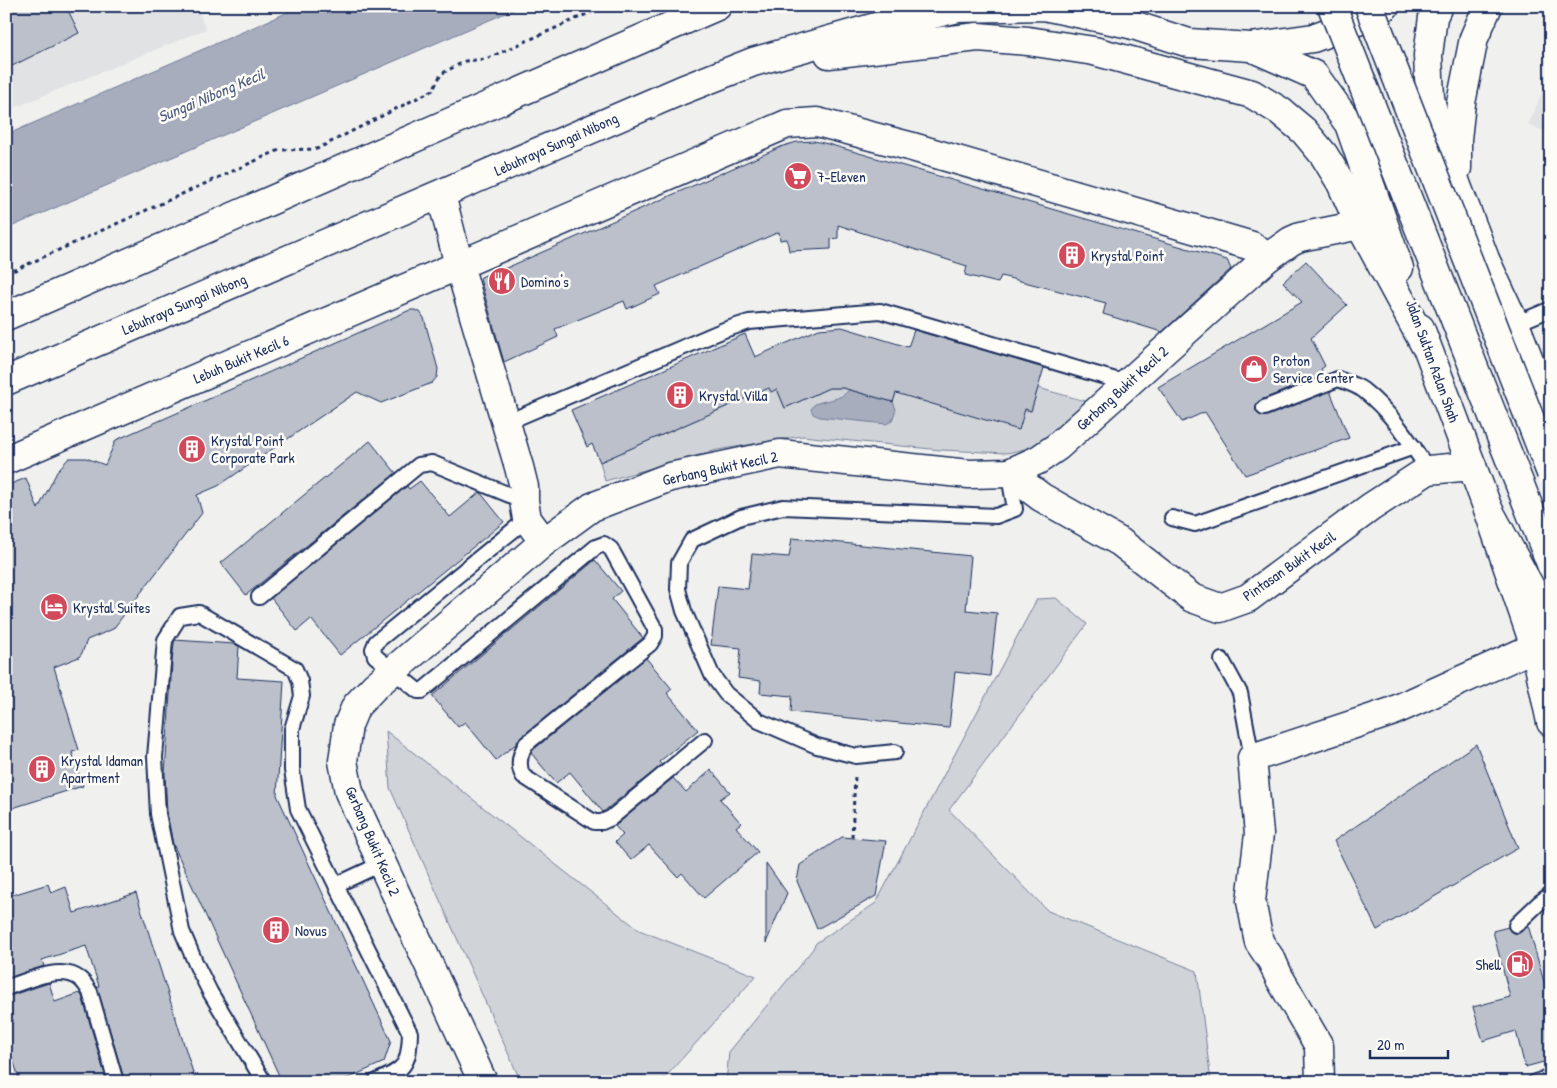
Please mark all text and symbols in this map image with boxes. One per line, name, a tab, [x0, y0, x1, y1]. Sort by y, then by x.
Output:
water label: Sungai Nibong Kecil	[154, 62, 268, 127]
street label: Lebuhraya Sungai Nibong	[491, 107, 622, 181]
supermarket icon: 7-Eleven	[783, 161, 813, 191]
place label: 7-Eleven	[817, 166, 866, 187]
building icon: Krystal Point	[1057, 240, 1087, 270]
place label: Krystal Point	[1091, 245, 1165, 266]
restaurant icon: Domino's	[487, 266, 517, 296]
street label: Lebuhraya Sungai Nibong	[118, 268, 250, 340]
place label: Domino's	[521, 271, 569, 292]
street label: Jalan Sultan Azlan Shah	[1401, 297, 1465, 425]
street label: Lebuh Bukit Kecil 6	[190, 329, 292, 389]
street label: Gerbang Bukit Kecil 2	[1071, 341, 1173, 435]
place label: Proton Service Center	[1273, 350, 1354, 388]
shop icon: Proton Service Center	[1239, 354, 1269, 384]
building icon: Krystal Villa	[665, 380, 695, 410]
place label: Krystal Villa	[699, 385, 767, 406]
place label: Krystal Point Corporate Park	[211, 430, 295, 468]
building icon: Krystal Point Corporate Park	[177, 434, 207, 464]
street label: Gerbang Bukit Kecil 2	[661, 446, 779, 490]
street label: Pintasan Bukit Kecil	[1238, 526, 1340, 606]
hotel icon: Krystal Suites	[39, 592, 69, 622]
place label: Krystal Suites	[73, 597, 151, 618]
place label: Krystal Idaman Apartment	[61, 750, 144, 788]
building icon: Krystal Idaman Apartment	[27, 754, 57, 784]
street label: Gerbang Bukit Kecil 2	[340, 783, 406, 899]
building icon: Novus	[261, 915, 291, 945]
place label: Novus	[295, 920, 327, 941]
fuel station icon: Shell	[1505, 949, 1535, 979]
place label: Shell	[1475, 954, 1502, 975]
scale bar	[1370, 1028, 1447, 1060]
text: 20 m	[1377, 1034, 1404, 1055]

